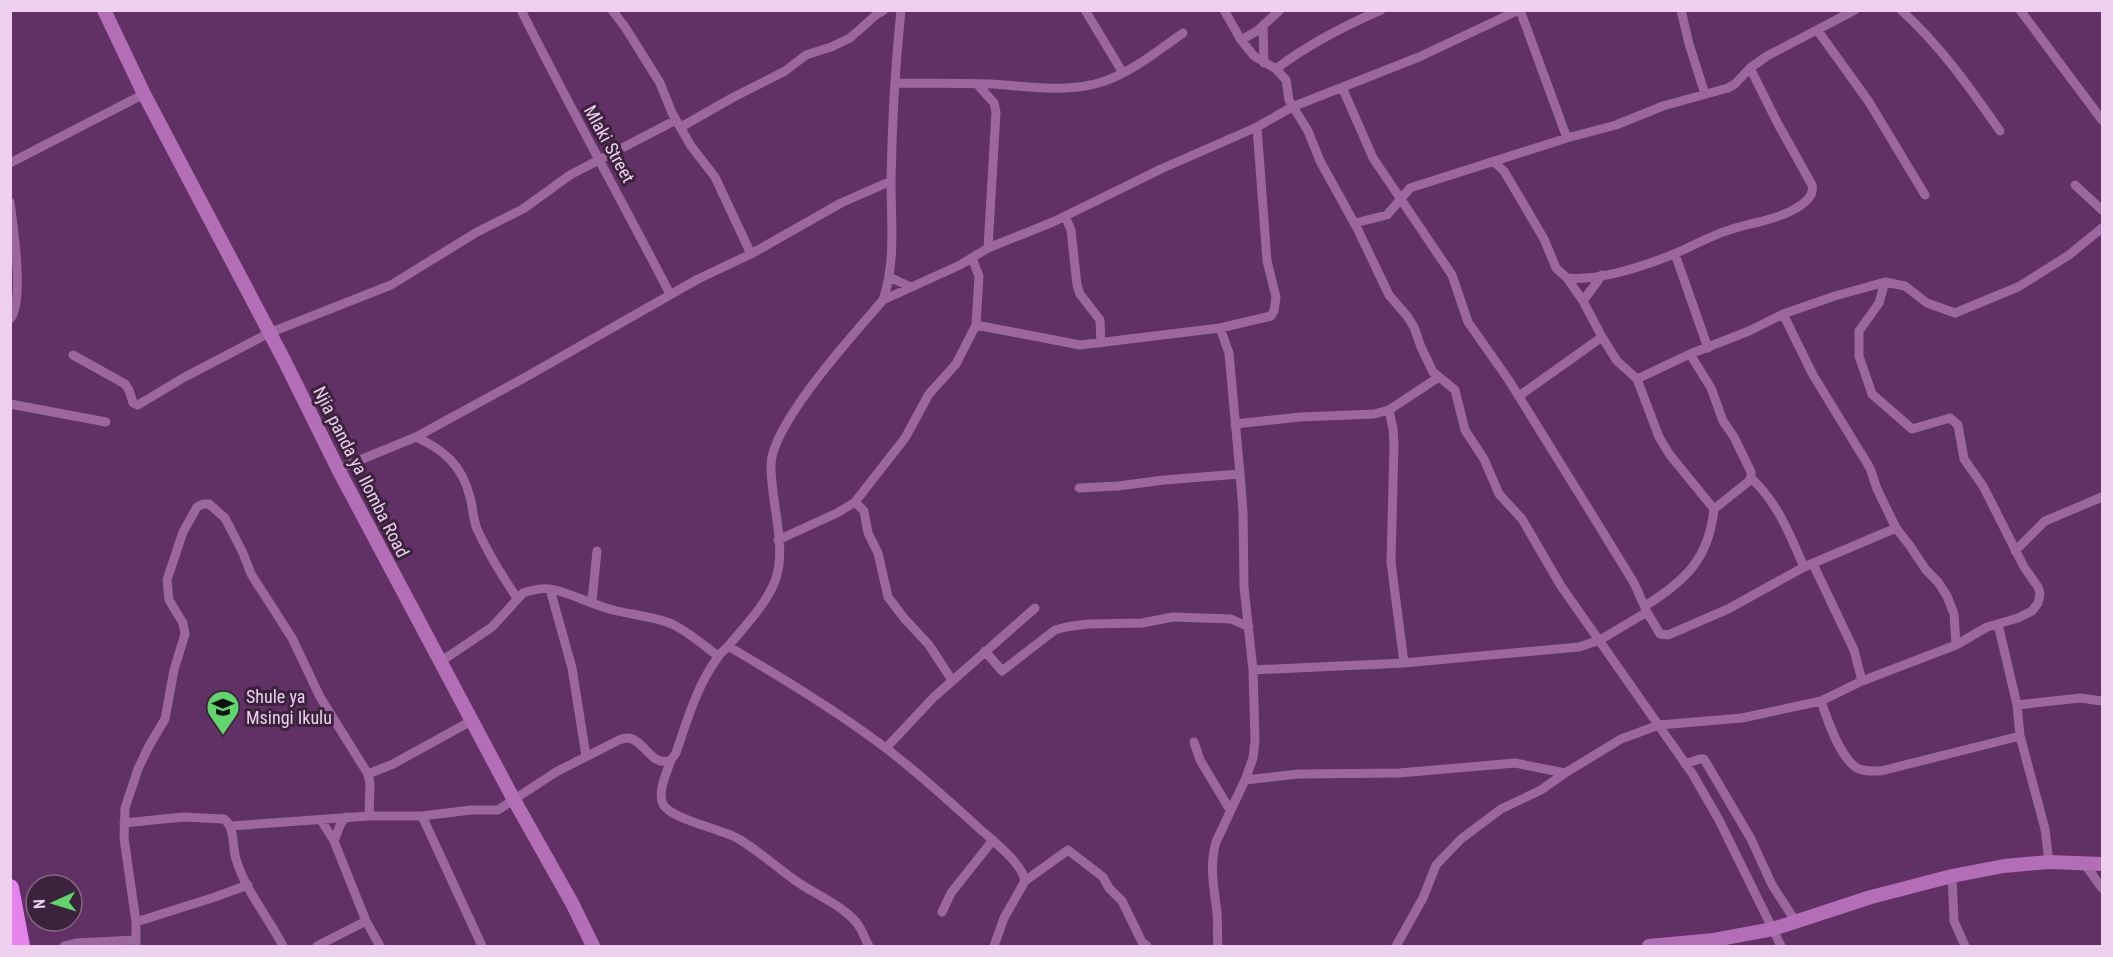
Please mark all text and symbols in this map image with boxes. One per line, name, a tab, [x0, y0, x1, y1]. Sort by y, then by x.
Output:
street label: Mlaki Street	[580, 102, 639, 186]
street label: Njia panda ya Ilomba Road	[309, 383, 414, 561]
place label: Shule ya Msingi Ikulu	[246, 686, 332, 728]
school or university icon: Shule ya Msingi Ikulu	[205, 689, 241, 736]
north arrow	[24, 873, 84, 933]
text: N	[30, 898, 49, 910]

